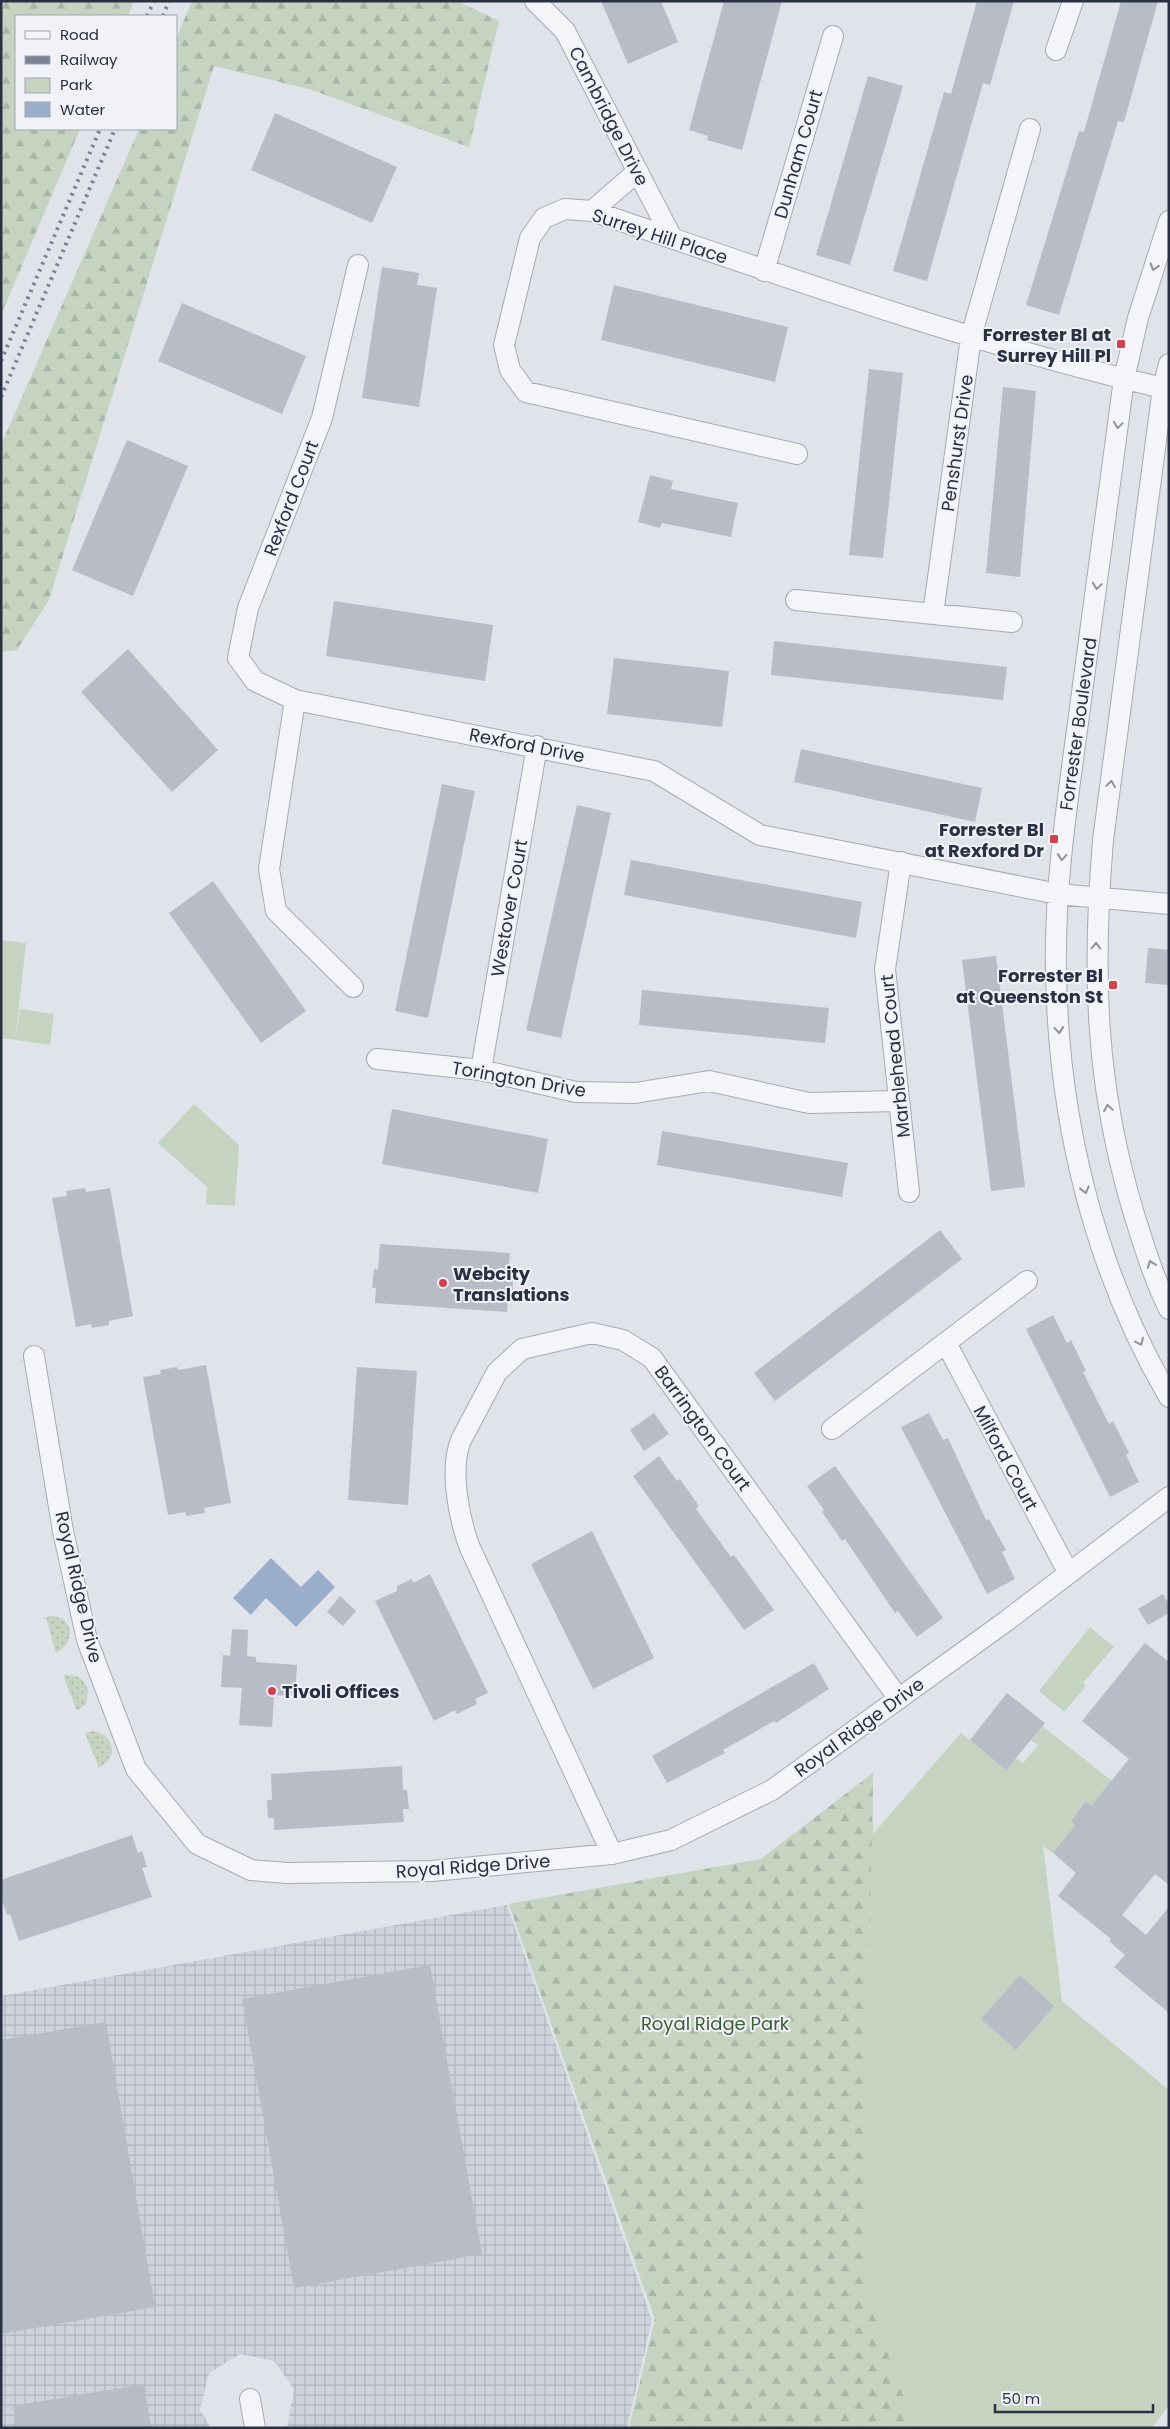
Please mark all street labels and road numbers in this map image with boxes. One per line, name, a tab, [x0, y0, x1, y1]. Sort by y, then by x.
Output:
street label: Cambridge Drive	[563, 42, 655, 190]
street label: Dunham Court	[768, 87, 828, 221]
street label: Surrey Hill Place	[589, 202, 731, 270]
street label: Penshurst Drive	[935, 373, 979, 513]
street label: Rexford Court	[257, 437, 325, 559]
street label: Forrester Boulevard	[1053, 636, 1103, 812]
street label: Rexford Drive	[467, 722, 587, 768]
street label: Westover Court	[485, 837, 533, 979]
street label: Marblehead Court	[874, 973, 916, 1139]
street label: Torington Drive	[450, 1055, 588, 1103]
street label: Barrington Court	[649, 1360, 757, 1496]
street label: Milford Court	[968, 1401, 1044, 1515]
street label: Royal Ridge Drive	[49, 1509, 109, 1665]
street label: Royal Ridge Drive	[789, 1671, 929, 1783]
street label: Royal Ridge Drive	[395, 1848, 551, 1884]

